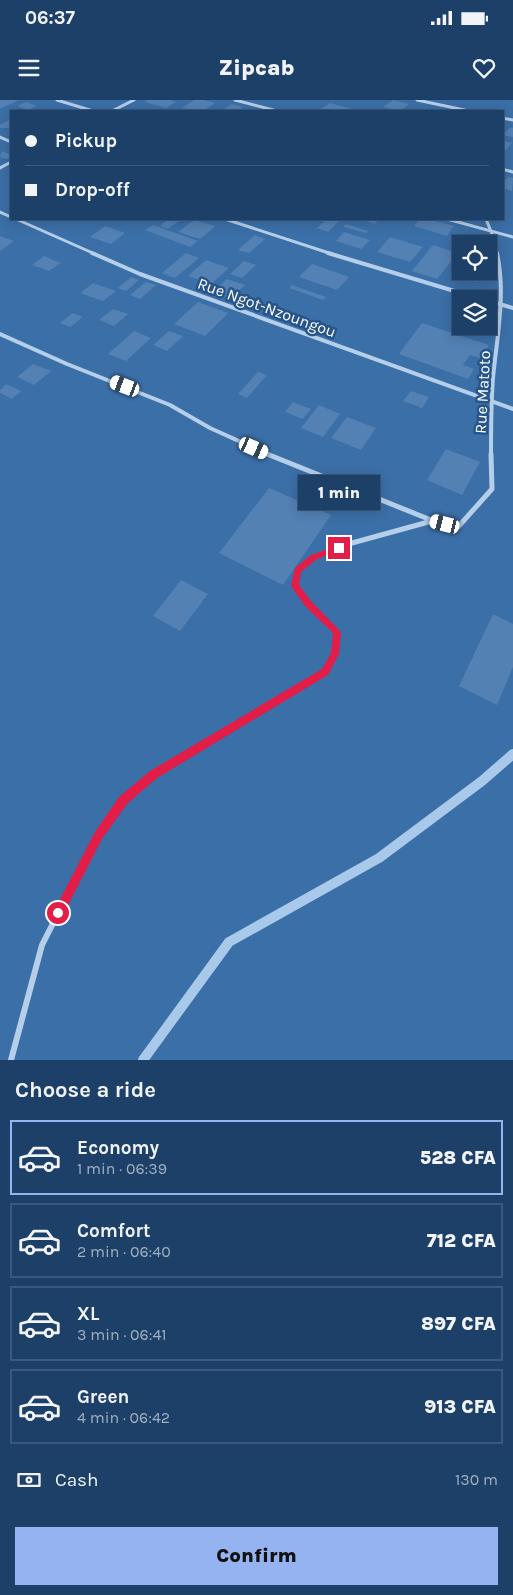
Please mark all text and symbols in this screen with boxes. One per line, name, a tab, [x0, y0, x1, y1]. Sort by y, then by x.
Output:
text: 06:37	[25, 7, 75, 29]
icon: menu	[15, 54, 43, 82]
icon: heart	[470, 54, 498, 82]
text: Zipcab	[218, 55, 295, 81]
text: Pickup	[55, 130, 117, 152]
text: Drop-off	[55, 179, 130, 201]
map controls	[452, 235, 497, 335]
button: locate	[452, 235, 497, 280]
street label: Rue Ngot-Nzoungou	[195, 274, 339, 341]
button: layers	[452, 290, 497, 335]
street label: Rue Matoto	[471, 350, 494, 434]
car	[108, 374, 141, 398]
car	[237, 435, 270, 461]
callout: 1 min	[298, 476, 380, 510]
text: 1 min	[318, 483, 360, 502]
car	[428, 513, 461, 535]
route end	[328, 537, 350, 559]
route start	[47, 902, 69, 924]
text: Choose a ride	[15, 1077, 156, 1103]
icon: car	[17, 1135, 62, 1180]
text: Economy	[77, 1137, 159, 1159]
text: 528 CFA	[420, 1147, 496, 1169]
text: 1 min · 06:39	[77, 1159, 167, 1178]
icon: car	[17, 1218, 62, 1263]
text: Comfort	[77, 1220, 151, 1242]
text: 712 CFA	[427, 1230, 496, 1252]
text: 2 min · 06:40	[77, 1242, 171, 1261]
icon: car	[17, 1301, 62, 1346]
text: XL	[77, 1303, 99, 1325]
text: 897 CFA	[421, 1313, 496, 1335]
text: 3 min · 06:41	[77, 1325, 167, 1344]
icon: car	[17, 1384, 62, 1429]
text: Green	[77, 1386, 129, 1408]
text: 913 CFA	[424, 1396, 496, 1418]
text: 4 min · 06:42	[77, 1408, 170, 1427]
icon: cash	[15, 1466, 43, 1494]
text: Cash	[55, 1469, 99, 1491]
text: 130 m	[455, 1470, 498, 1489]
button: Confirm	[15, 1527, 498, 1585]

